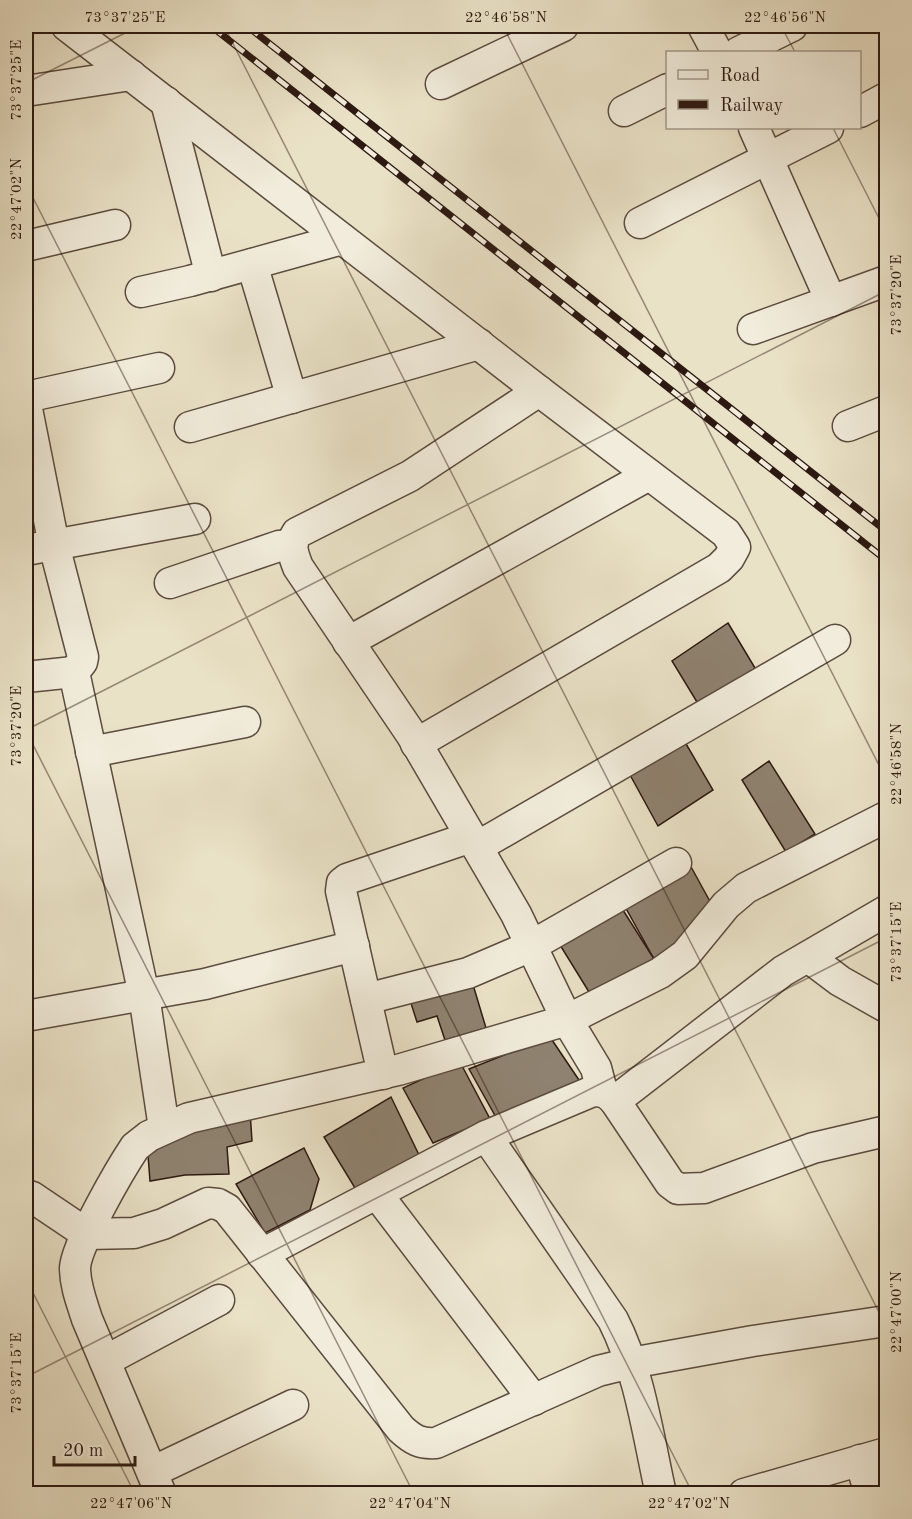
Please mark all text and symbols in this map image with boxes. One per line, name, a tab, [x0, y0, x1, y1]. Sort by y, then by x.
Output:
text: 73°37'25"E	[85, 11, 165, 26]
text: 22°46'58"N	[465, 11, 547, 26]
text: 22°46'56"N	[744, 11, 826, 26]
text: 73°37'25"E	[10, 40, 25, 120]
legend	[666, 51, 861, 129]
text: Road	[720, 67, 760, 85]
text: Railway	[720, 97, 783, 115]
text: 22°47'02"N	[10, 158, 25, 240]
text: 73°37'20"E	[890, 255, 905, 335]
text: 73°37'20"E	[10, 686, 25, 766]
text: 22°46'58"N	[890, 723, 905, 805]
text: 73°37'15"E	[890, 902, 905, 982]
text: 22°47'00"N	[890, 1271, 905, 1353]
text: 73°37'15"E	[10, 1333, 25, 1413]
scale bar	[54, 1429, 135, 1467]
text: 20 m	[63, 1442, 103, 1460]
text: 22°47'06"N	[90, 1497, 172, 1512]
text: 22°47'04"N	[369, 1497, 451, 1512]
text: 22°47'02"N	[648, 1497, 730, 1512]

